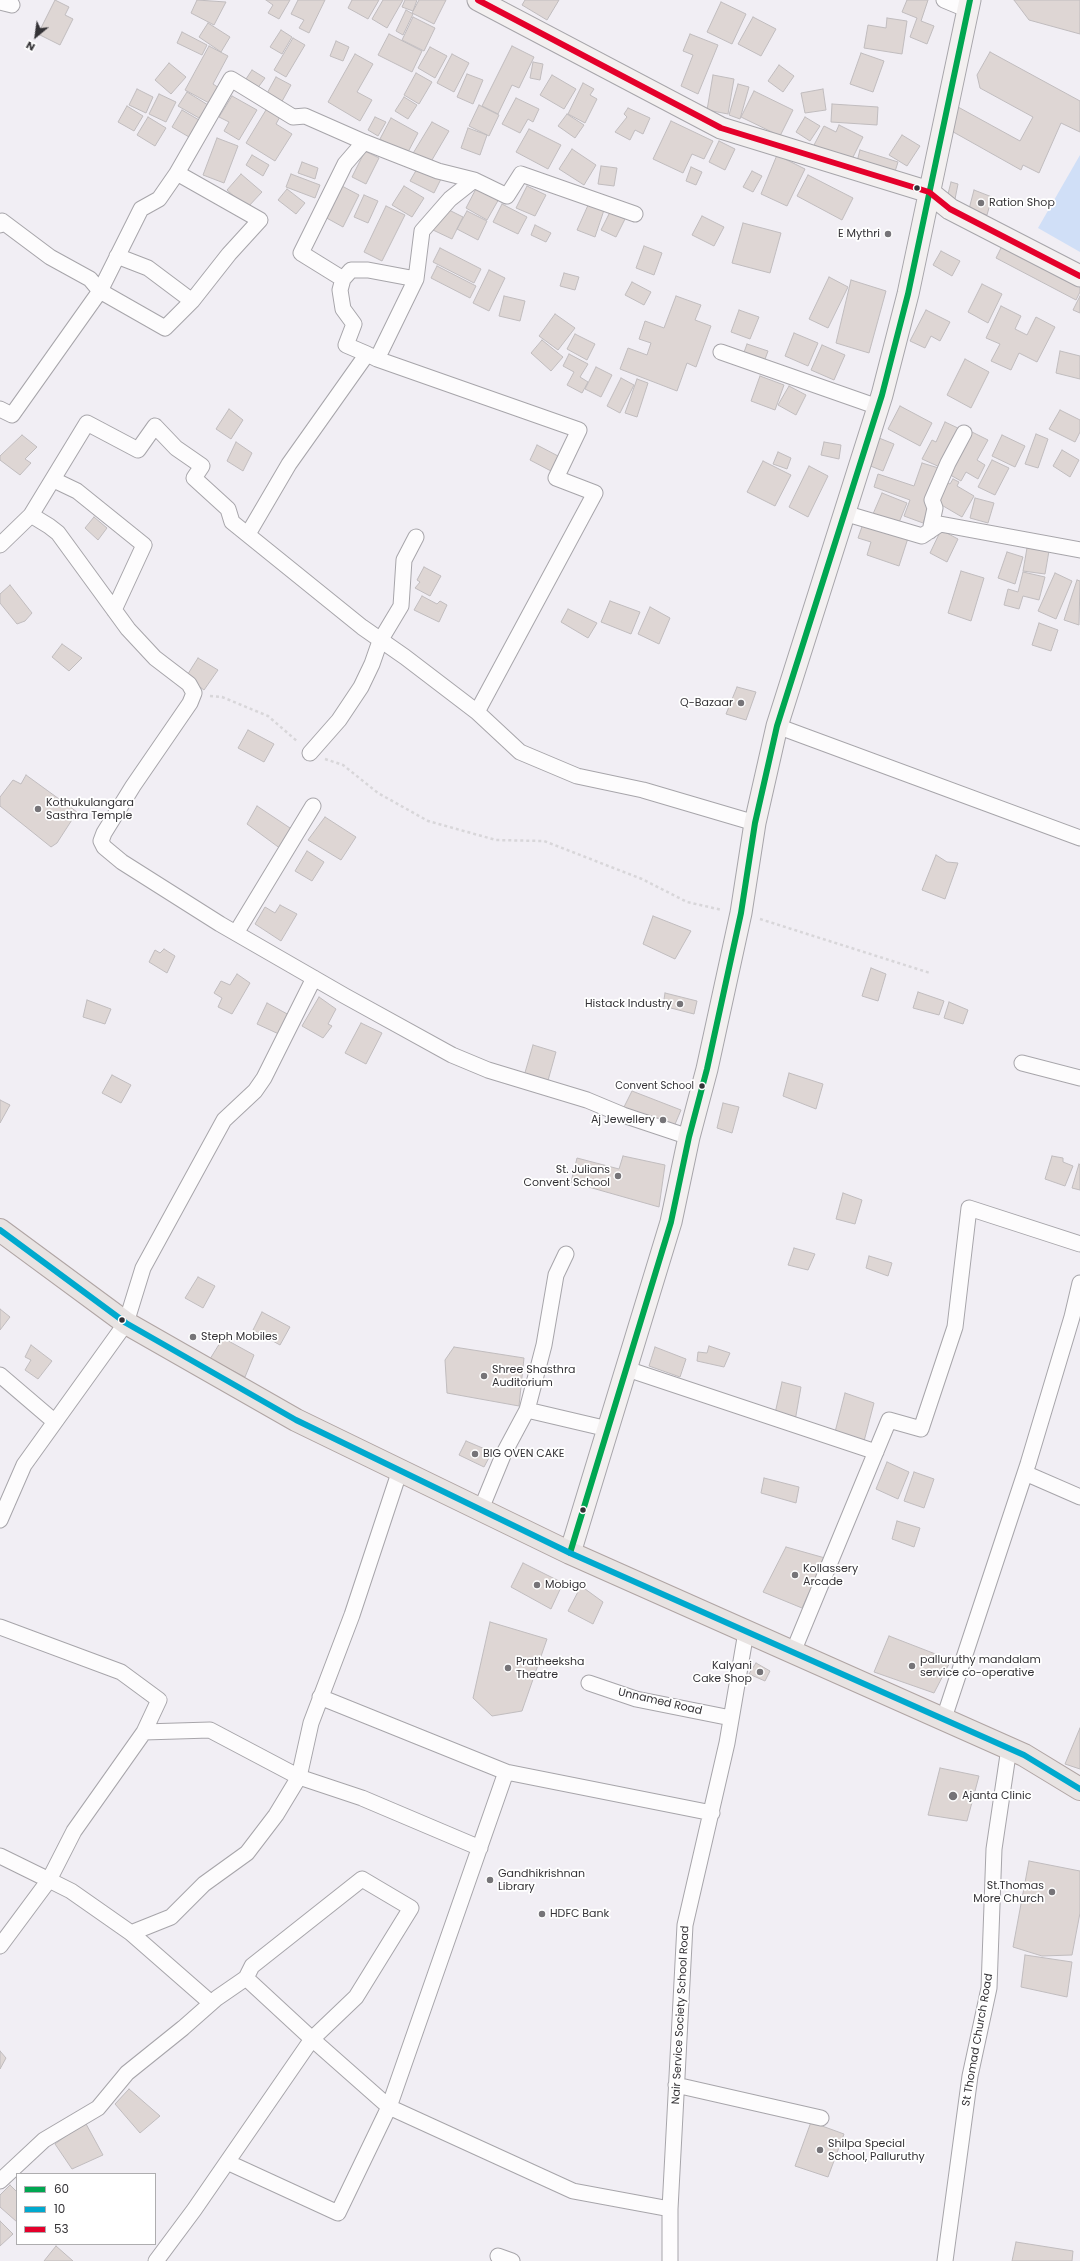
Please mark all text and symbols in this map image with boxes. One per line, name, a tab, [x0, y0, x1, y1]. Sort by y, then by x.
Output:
north arrow	[16, 16, 56, 56]
text: N	[23, 37, 38, 55]
unlabelled marker	[912, 183, 922, 193]
place label: Ration Shop	[989, 196, 1055, 210]
marker: Ration Shop	[976, 198, 986, 208]
place label: E Mythri	[838, 227, 880, 241]
marker: E Mythri	[883, 229, 893, 239]
place label: Q-Bazaar	[680, 696, 733, 710]
marker: Q-Bazaar	[736, 698, 746, 708]
place label: Kothukulangara Sasthra Temple	[46, 796, 134, 822]
marker: Kothukulangara Sasthra Temple	[33, 804, 43, 814]
place label: Histack Industry	[585, 997, 672, 1011]
marker: Histack Industry	[675, 999, 685, 1009]
place label: Convent School	[615, 1080, 694, 1092]
marker: Convent School	[697, 1081, 707, 1091]
place label: Aj Jewellery	[591, 1113, 655, 1127]
marker: Aj Jewellery	[658, 1115, 668, 1125]
place label: St. Julians Convent School	[523, 1163, 610, 1189]
marker: St. Julians Convent School	[613, 1171, 623, 1181]
unlabelled marker	[117, 1315, 127, 1325]
place label: Steph Mobiles	[201, 1330, 278, 1344]
marker: Steph Mobiles	[188, 1332, 198, 1342]
place label: Shree Shasthra Auditorium	[492, 1363, 575, 1389]
marker: Shree Shasthra Auditorium	[479, 1371, 489, 1381]
place label: BIG OVEN CAKE	[483, 1447, 564, 1461]
marker: BIG OVEN CAKE	[470, 1449, 480, 1459]
unlabelled marker	[578, 1505, 588, 1515]
place label: Kollassery Arcade	[803, 1562, 858, 1588]
marker: Kollassery Arcade	[790, 1570, 800, 1580]
place label: Mobigo	[545, 1578, 586, 1592]
marker: Mobigo	[532, 1580, 542, 1590]
place label: palluruthy mandalam service co-operative	[920, 1653, 1041, 1679]
place label: Pratheeksha Theatre	[516, 1655, 584, 1681]
place label: Kalyani Cake Shop	[693, 1659, 752, 1685]
marker: palluruthy mandalam service co-operative	[907, 1661, 917, 1671]
marker: Pratheeksha Theatre	[503, 1663, 513, 1673]
marker: Kalyani Cake Shop	[755, 1667, 765, 1677]
street label: Unnamed Road	[617, 1686, 703, 1718]
place label: Ajanta Clinic	[962, 1789, 1031, 1803]
marker: Ajanta Clinic	[947, 1790, 959, 1802]
place label: Gandhikrishnan Library	[498, 1867, 585, 1893]
marker: Gandhikrishnan Library	[485, 1875, 495, 1885]
place label: St.Thomas More Church	[973, 1879, 1044, 1905]
marker: St.Thomas More Church	[1047, 1887, 1057, 1897]
place label: HDFC Bank	[550, 1907, 609, 1921]
marker: HDFC Bank	[537, 1909, 547, 1919]
street label: Nair Service Society School Road	[670, 1925, 692, 2105]
street label: St Thomad Church Road	[960, 1973, 996, 2107]
place label: Shilpa Special School, Palluruthy	[828, 2137, 925, 2163]
marker: Shilpa Special School, Palluruthy	[815, 2145, 825, 2155]
legend	[16, 2173, 156, 2245]
text: 60	[54, 2180, 69, 2197]
text: 10	[54, 2200, 65, 2217]
text: 53	[54, 2220, 69, 2237]

